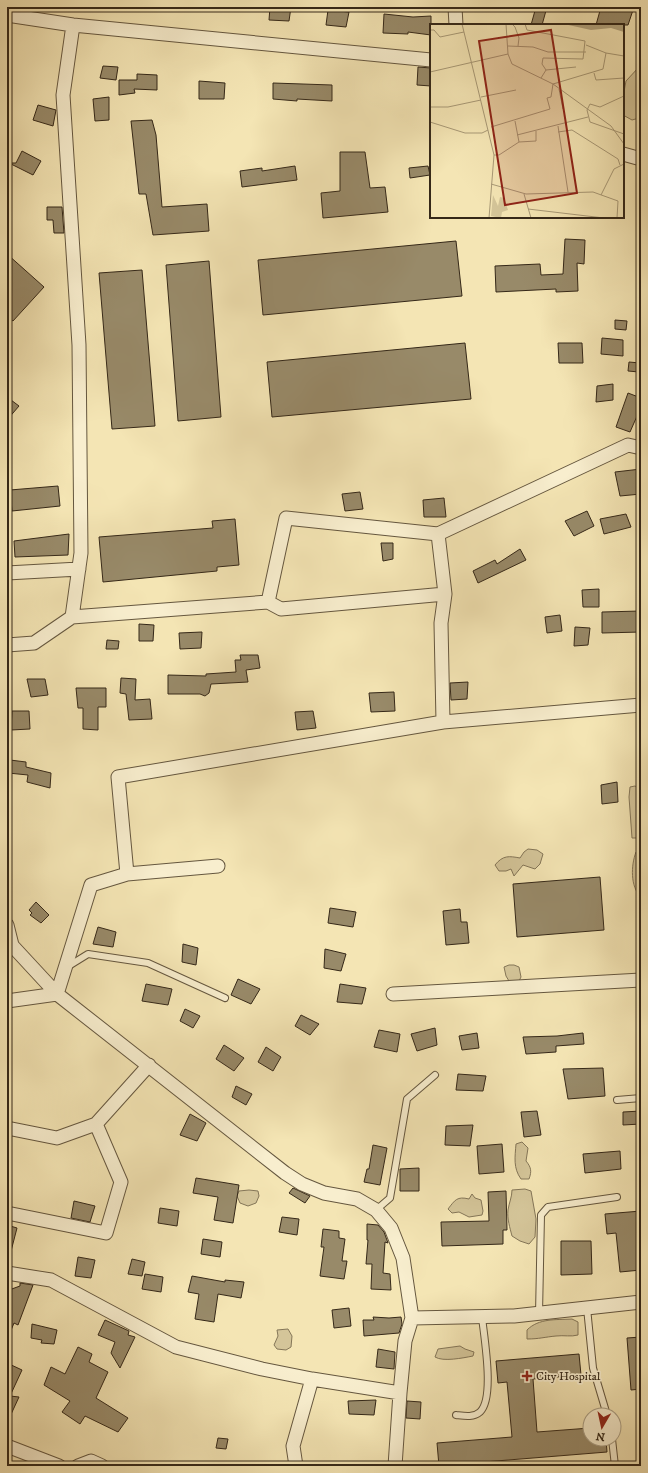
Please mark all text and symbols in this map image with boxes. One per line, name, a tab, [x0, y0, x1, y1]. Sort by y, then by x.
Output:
inset map	[430, 24, 624, 218]
place label: City Hospital	[536, 1369, 601, 1384]
marker: City Hospital	[521, 1370, 533, 1382]
north arrow	[582, 1407, 622, 1447]
text: N	[595, 1428, 606, 1444]

